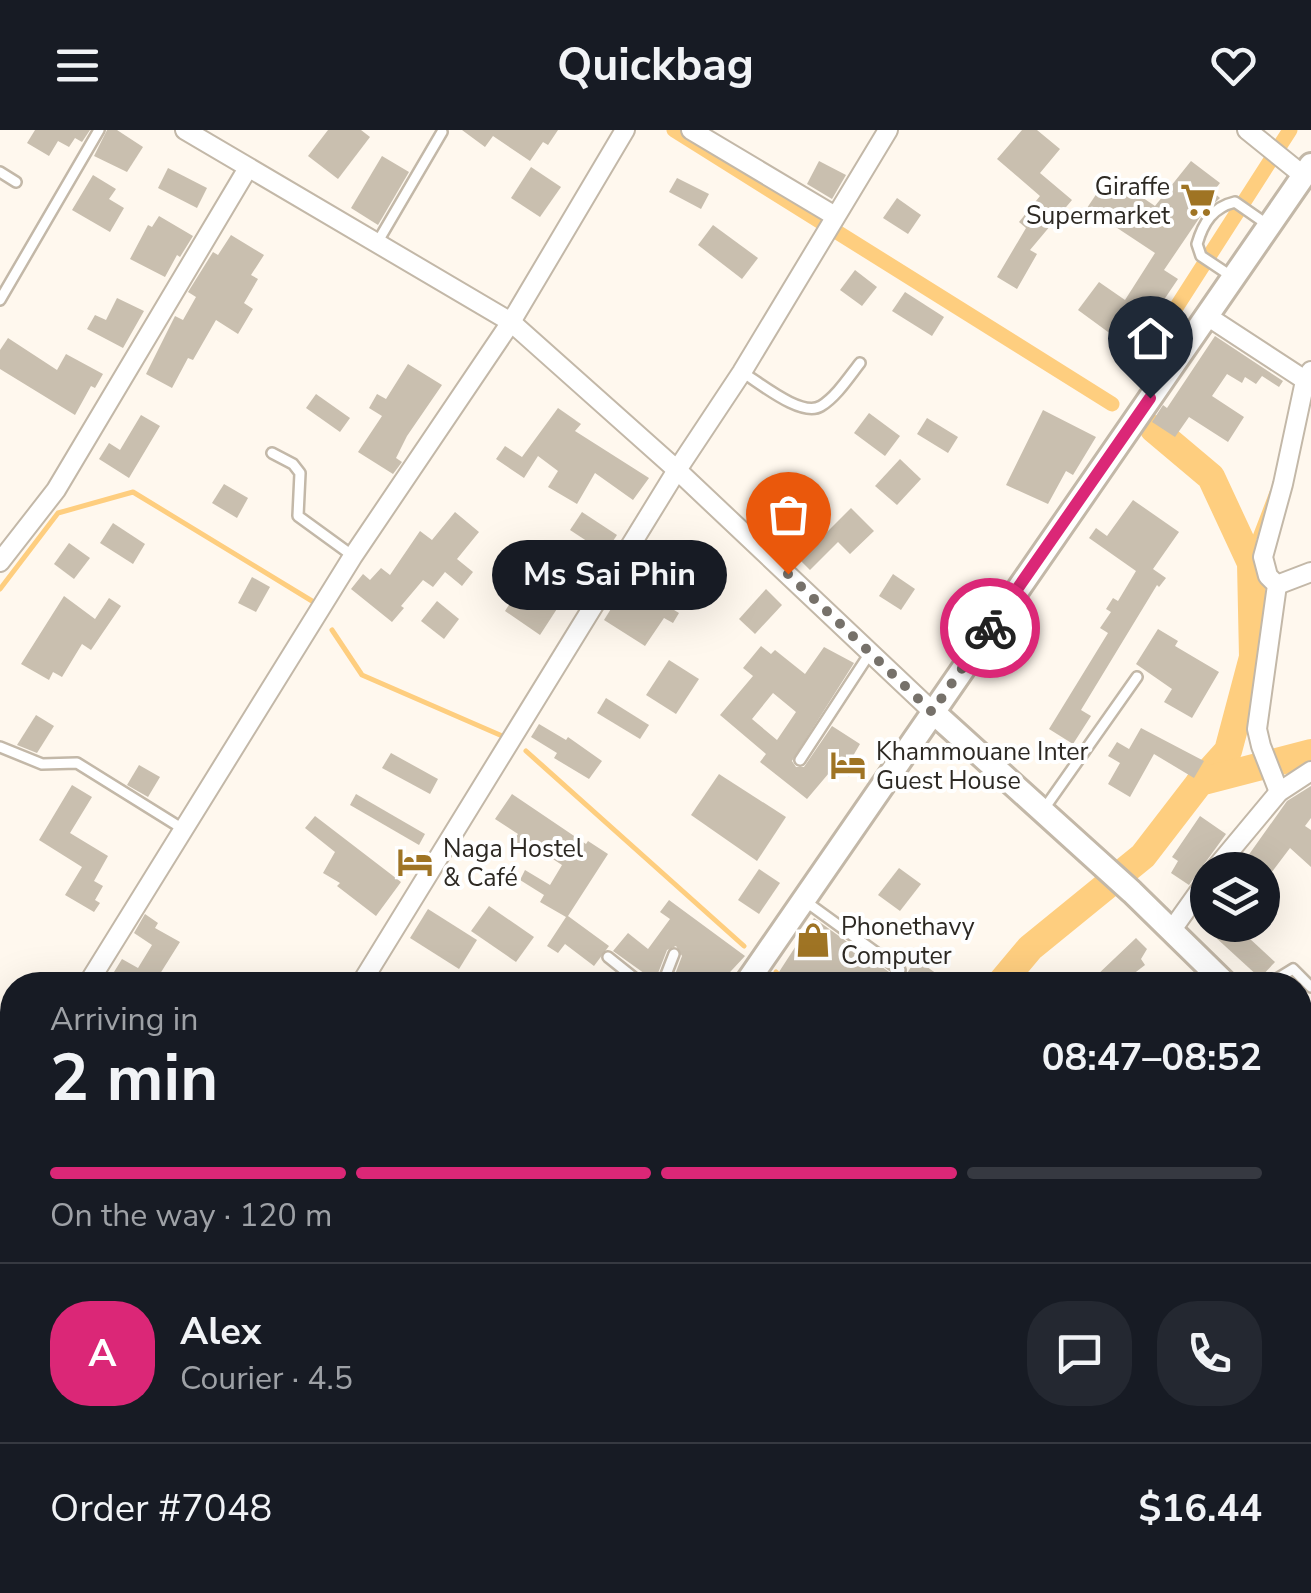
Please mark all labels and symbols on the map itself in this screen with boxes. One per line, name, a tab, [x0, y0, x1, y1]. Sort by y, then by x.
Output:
place label: Giraffe Supermarket	[1026, 170, 1170, 233]
supermarket icon: Giraffe Supermarket	[1179, 181, 1217, 219]
pin	[1108, 296, 1193, 399]
pin	[746, 472, 831, 575]
callout: Ms Sai Phin	[493, 539, 728, 609]
courier	[940, 578, 1040, 678]
place label: Khammouane Inter Guest House	[876, 735, 1089, 798]
hotel icon: Khammouane Inter Guest House	[829, 746, 867, 784]
place label: Naga Hostel & Café	[443, 832, 584, 895]
hotel icon: Naga Hostel & Café	[396, 843, 434, 881]
place label: Phonethavy Computer	[841, 910, 975, 973]
shop icon: Phonethavy Computer	[794, 921, 832, 959]

